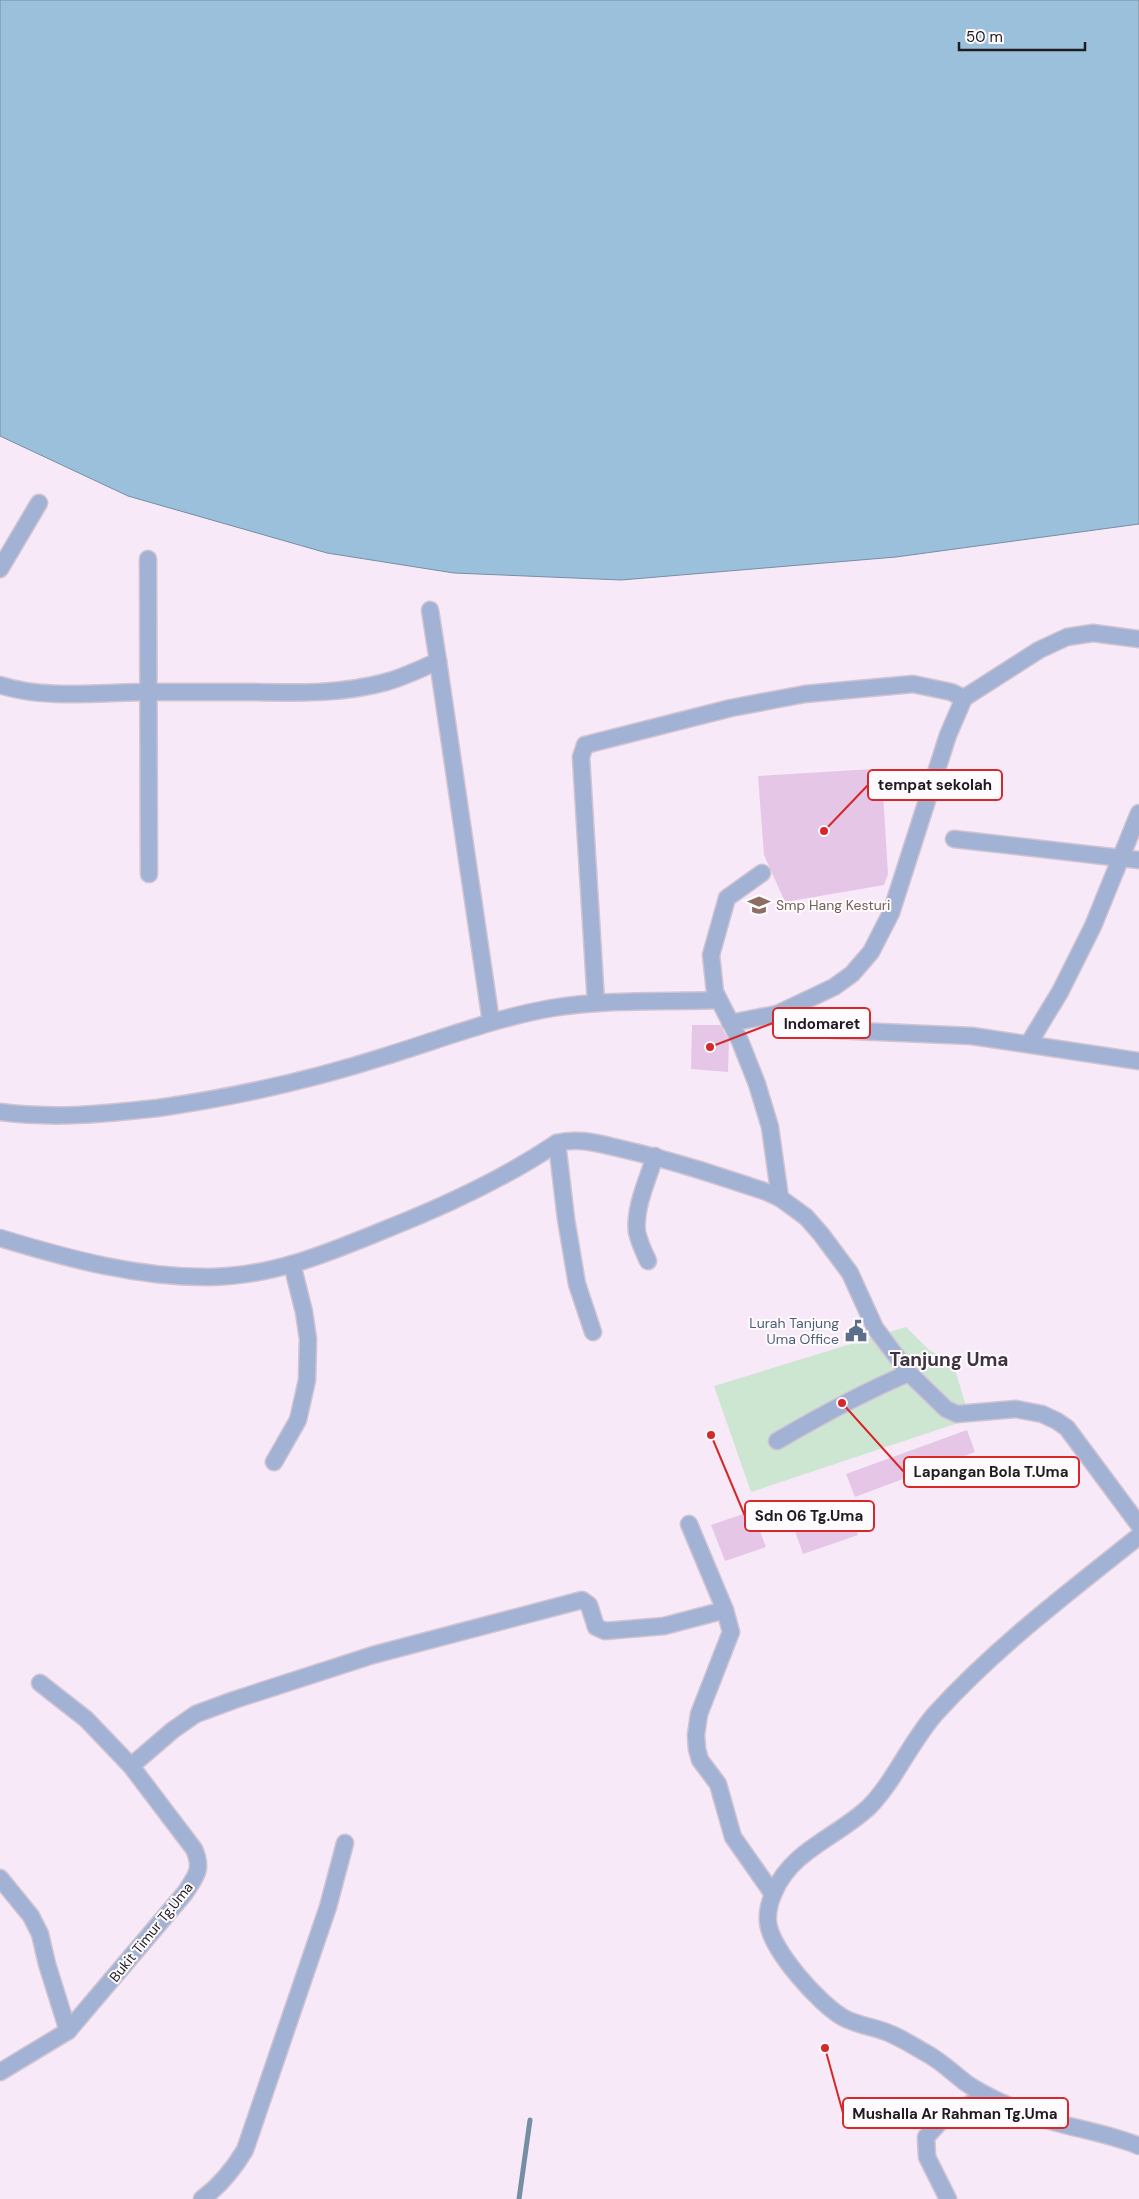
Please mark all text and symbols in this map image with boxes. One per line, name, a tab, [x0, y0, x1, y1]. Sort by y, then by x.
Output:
scale bar	[959, 20, 1085, 52]
text: 50 m	[966, 27, 1003, 47]
callout: tempat sekolah	[868, 770, 1002, 800]
text: tempat sekolah	[878, 775, 992, 795]
school or university icon: Smp Hang Kesturi	[746, 892, 772, 918]
place label: Smp Hang Kesturi	[776, 896, 890, 914]
callout: Indomaret	[773, 1008, 870, 1038]
text: Indomaret	[784, 1014, 860, 1034]
place label: Lurah Tanjung Uma Office	[749, 1314, 839, 1348]
public building icon: Lurah Tanjung Uma Office	[843, 1318, 869, 1344]
district label: Tanjung Uma	[890, 1347, 1009, 1372]
callout: Lapangan Bola T.Uma	[904, 1457, 1079, 1487]
text: Lapangan Bola T.Uma	[914, 1462, 1069, 1482]
callout: Sdn 06 Tg.Uma	[745, 1501, 874, 1531]
text: Sdn 06 Tg.Uma	[755, 1506, 863, 1526]
street label: Bukit Timur Tg.Uma	[105, 1879, 197, 1985]
callout: Mushalla Ar Rahman Tg.Uma	[843, 2098, 1068, 2128]
text: Mushalla Ar Rahman Tg.Uma	[852, 2104, 1058, 2124]

